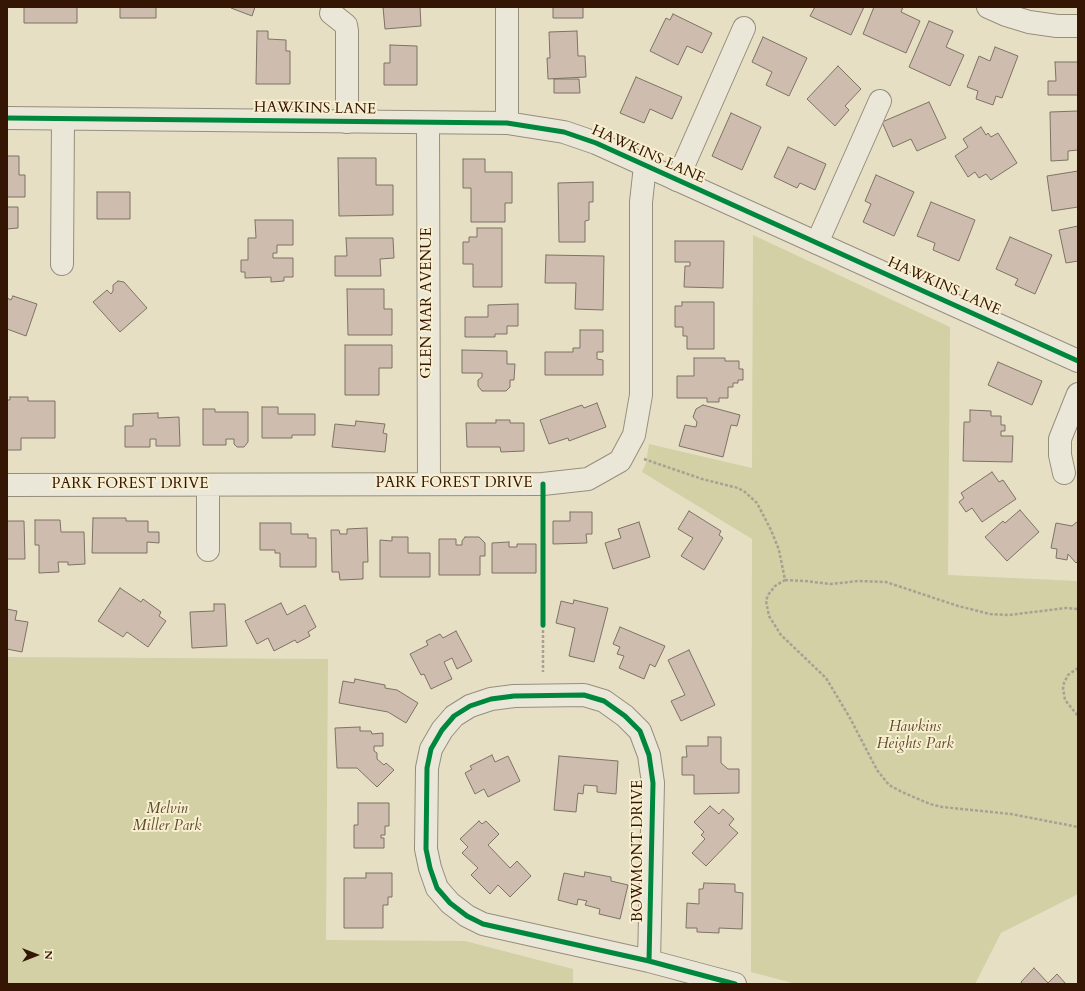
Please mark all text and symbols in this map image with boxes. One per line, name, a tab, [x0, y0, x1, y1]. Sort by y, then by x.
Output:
street label: HAWKINS LANE	[254, 99, 376, 119]
street label: HAWKINS LANE	[589, 122, 707, 188]
street label: GLEN MAR AVENUE	[419, 227, 437, 379]
street label: HAWKINS LANE	[885, 254, 1003, 320]
street label: PARK FOREST DRIVE	[376, 475, 532, 493]
street label: PARK FOREST DRIVE	[52, 476, 208, 494]
park label: Hawkins Heights Park	[876, 719, 954, 754]
street label: BOWMONT DRIVE	[630, 780, 648, 922]
park label: Melvin Miller Park	[133, 801, 201, 836]
north arrow	[16, 935, 56, 975]
text: N	[41, 950, 56, 960]

